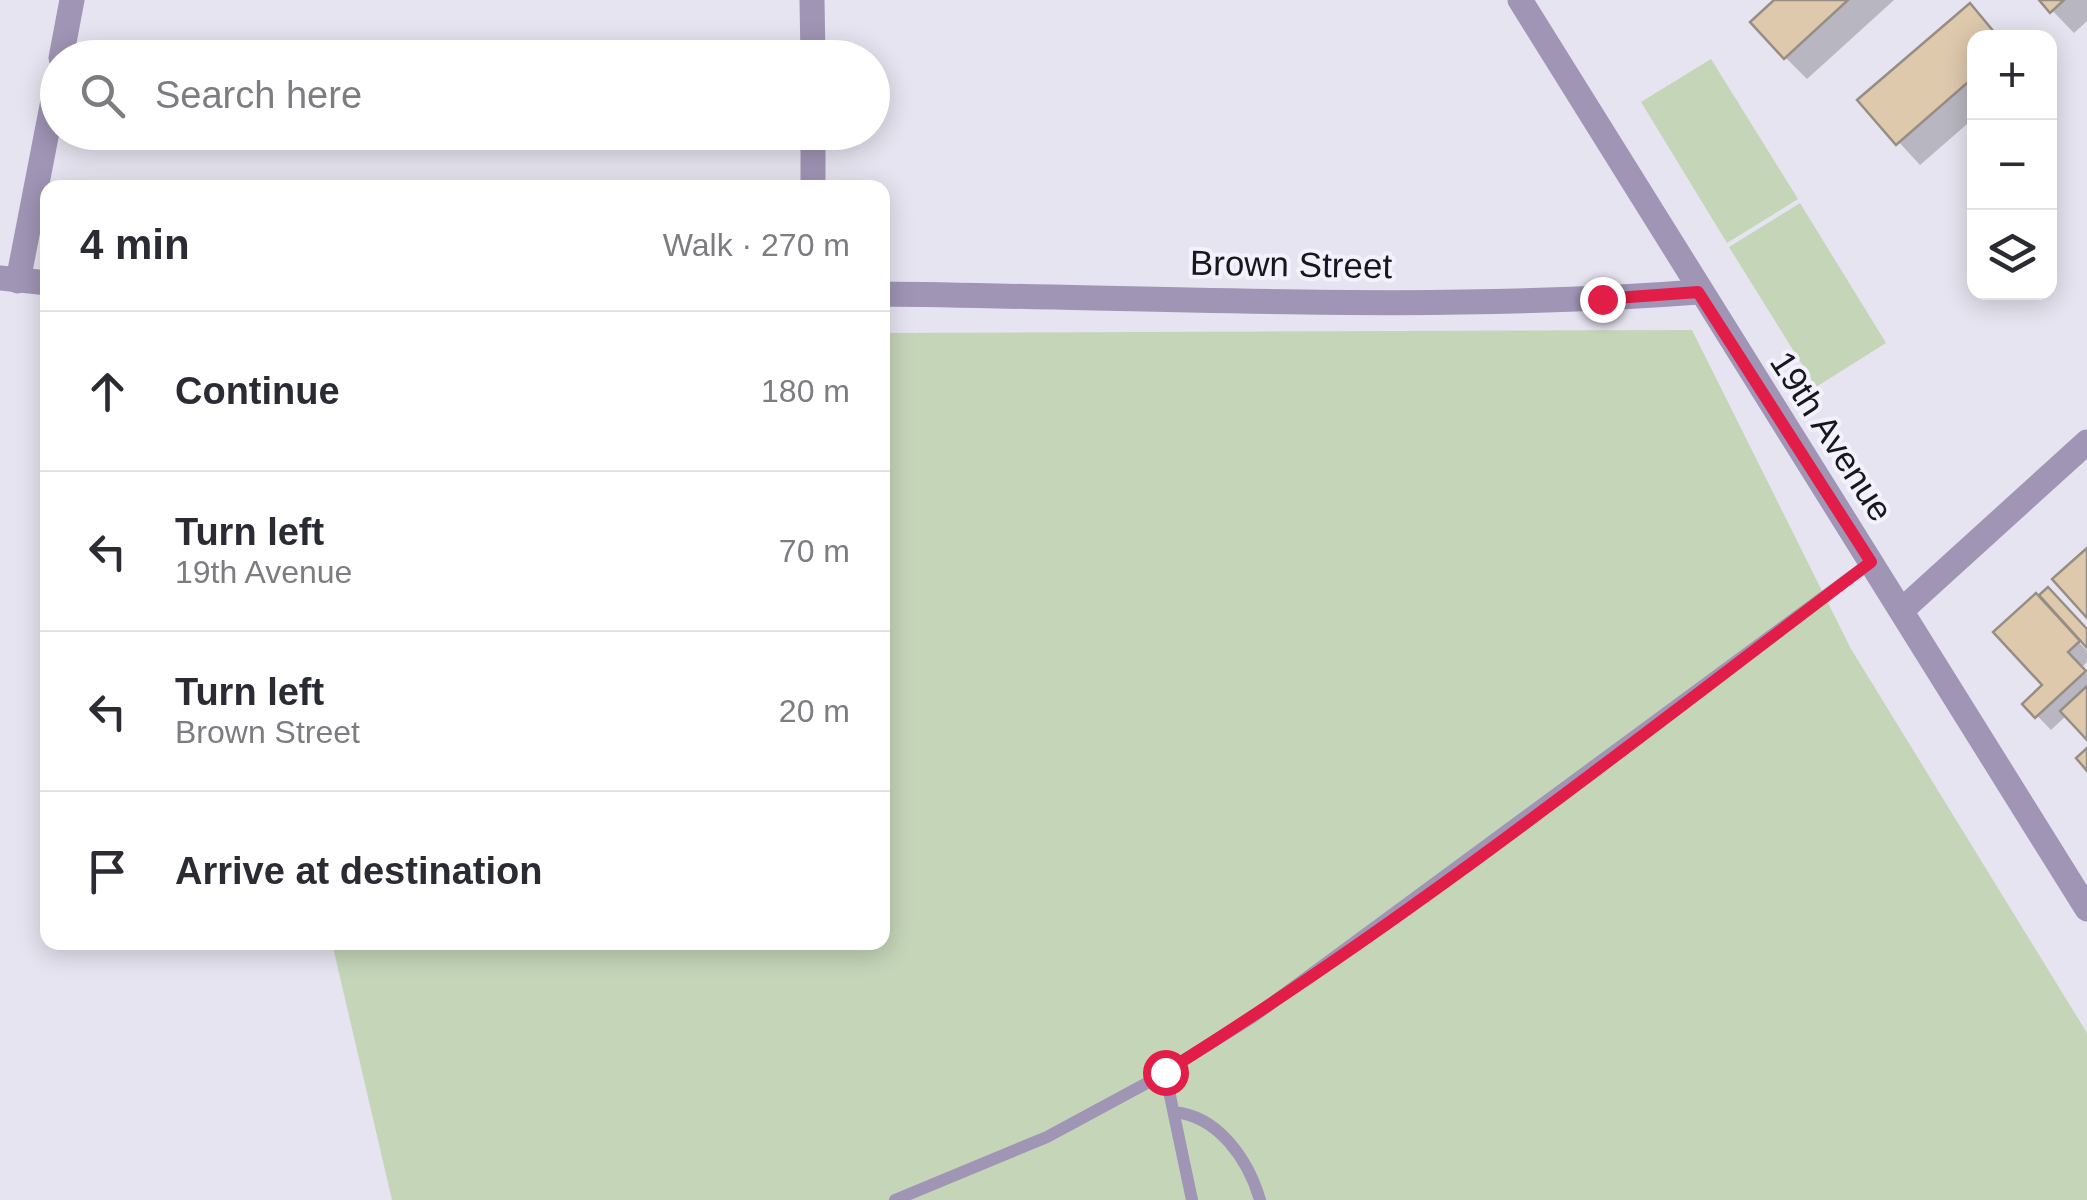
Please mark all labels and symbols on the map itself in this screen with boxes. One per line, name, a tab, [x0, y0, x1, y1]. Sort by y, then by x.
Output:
street label: Brown Street	[1190, 243, 1393, 285]
route end	[1580, 277, 1626, 323]
street label: 19th Avenue	[1763, 344, 1901, 528]
route start	[1143, 1050, 1189, 1096]

